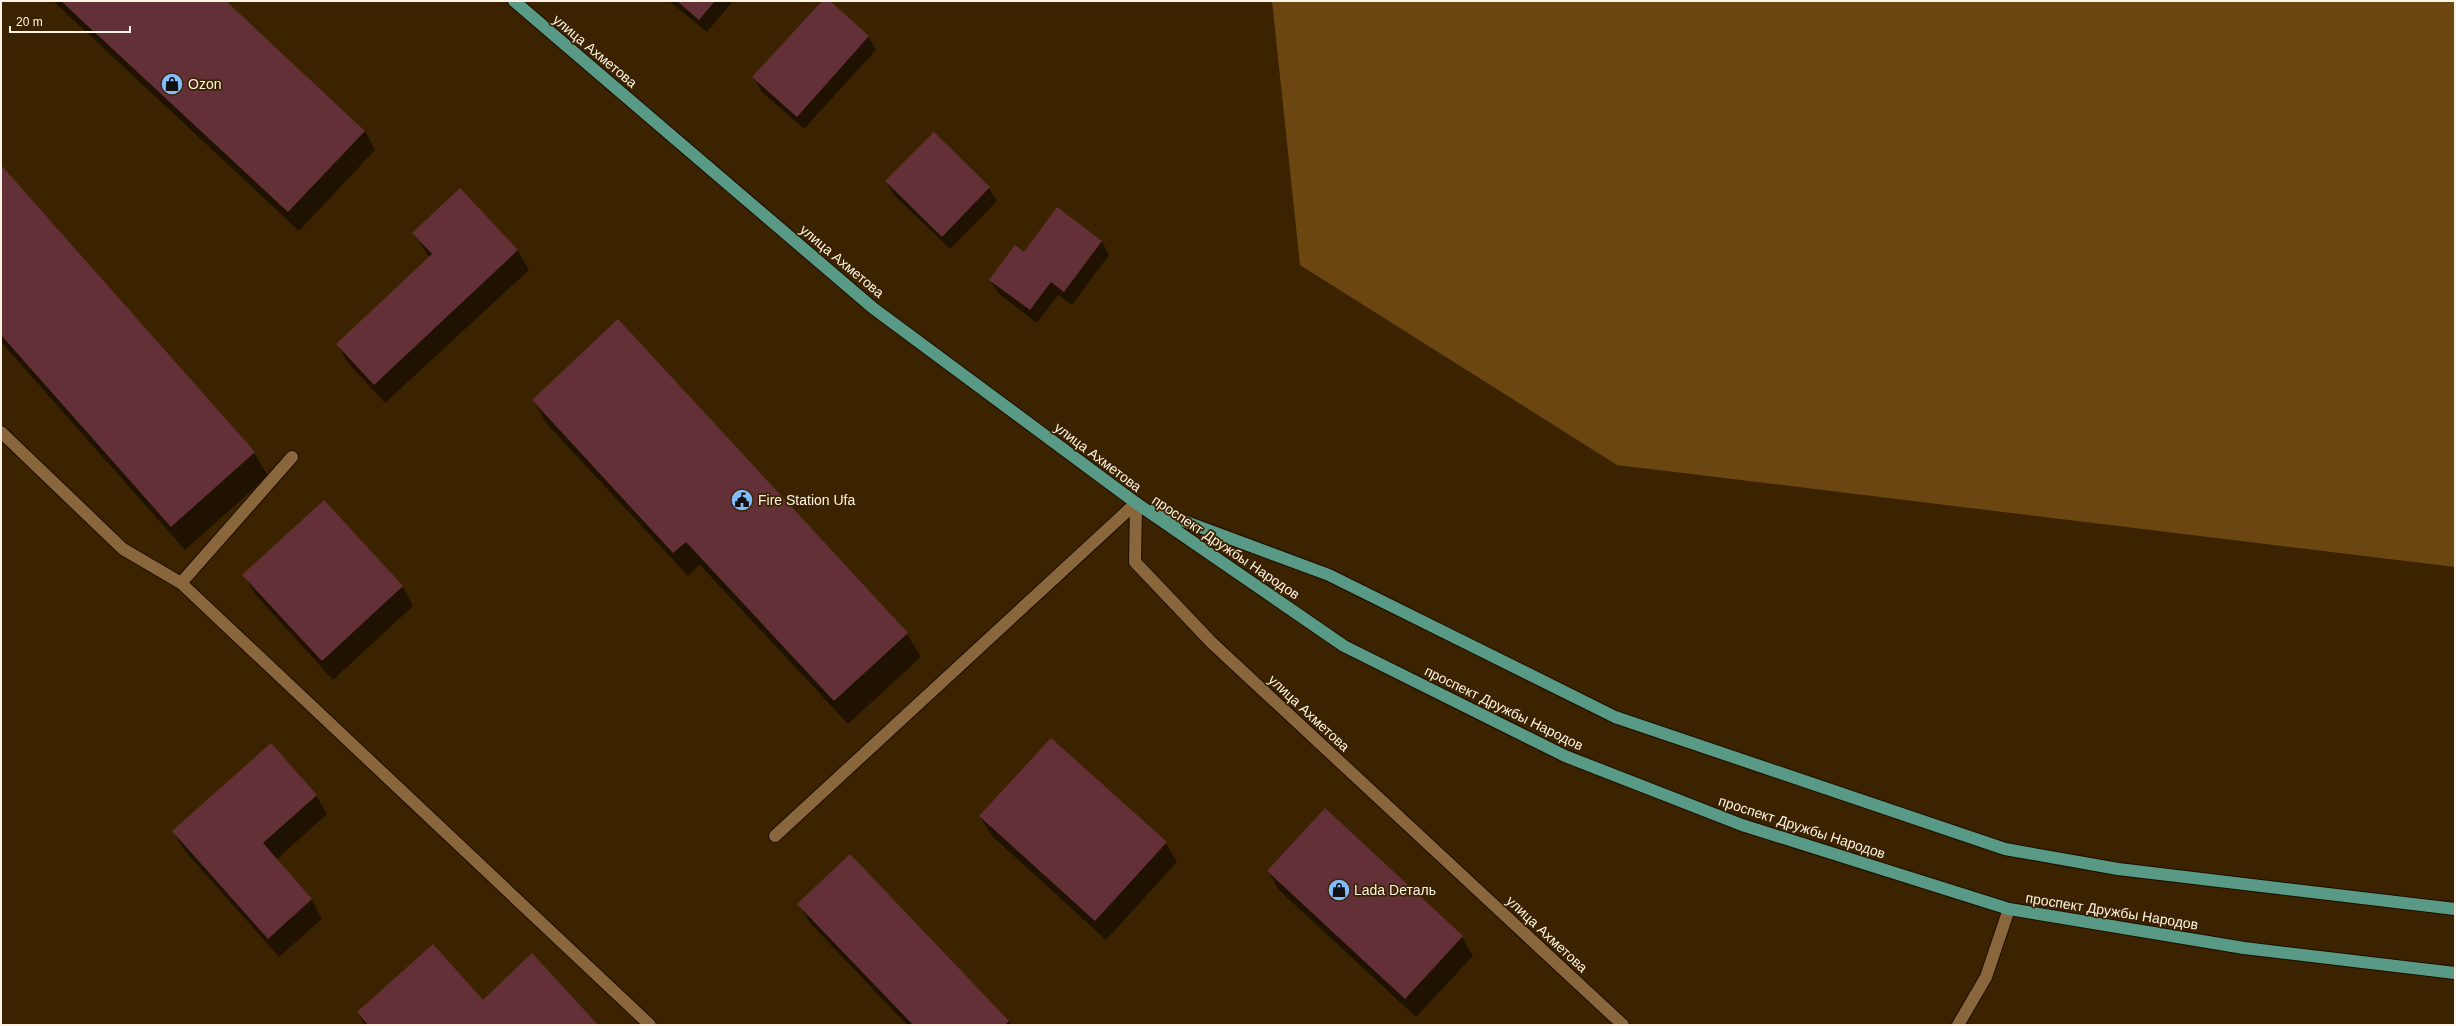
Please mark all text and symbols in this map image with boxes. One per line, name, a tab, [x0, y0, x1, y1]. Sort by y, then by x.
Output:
scale bar	[10, 8, 130, 34]
street label: улица Ахметова	[550, 11, 640, 91]
text: 20 m	[16, 15, 43, 29]
shop icon: Ozon	[159, 71, 185, 97]
place label: Ozon	[188, 76, 221, 92]
street label: улица Ахметова	[797, 221, 887, 301]
street label: улица Ахметова	[1051, 419, 1145, 495]
public building icon: Fire Station Ufa	[729, 487, 755, 513]
place label: Fire Station Ufa	[758, 492, 855, 508]
street label: проспект Дружбы Народов	[1149, 492, 1303, 602]
street label: проспект Дружбы Народов	[1422, 663, 1586, 753]
street label: улица Ахметова	[1265, 671, 1353, 755]
street label: проспект Дружбы Народов	[1717, 792, 1887, 862]
shop icon: Lada Dеталь	[1326, 877, 1352, 903]
place label: Lada Dеталь	[1354, 882, 1436, 898]
street label: проспект Дружбы Народов	[2025, 889, 2199, 933]
street label: улица Ахметова	[1503, 892, 1591, 976]

